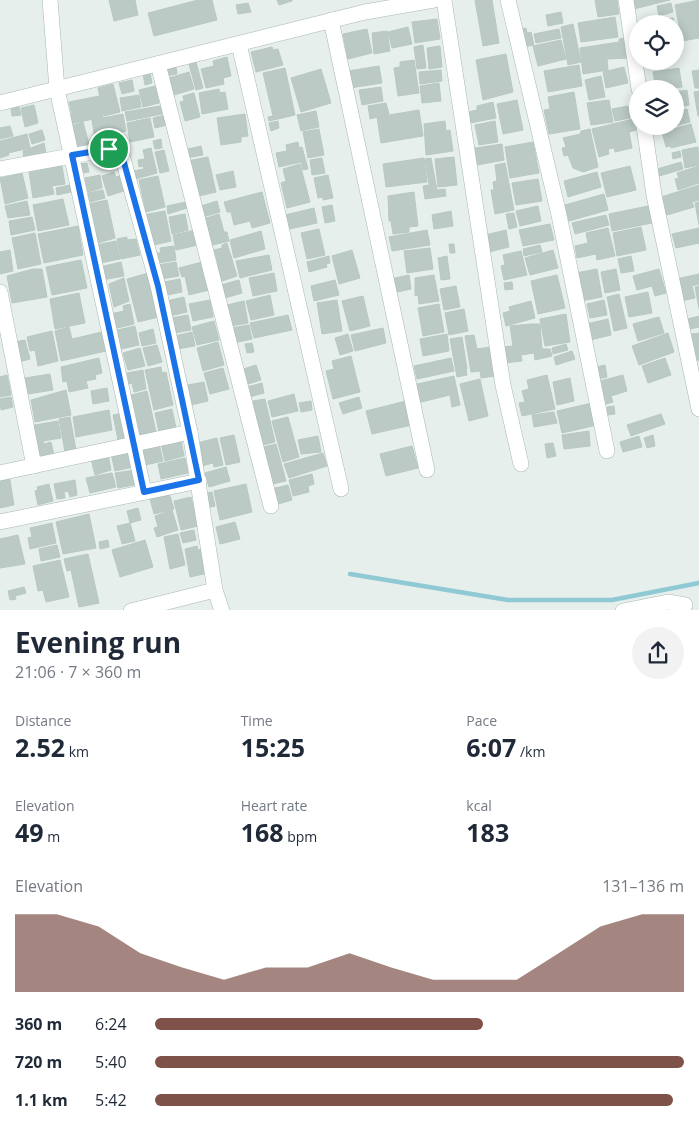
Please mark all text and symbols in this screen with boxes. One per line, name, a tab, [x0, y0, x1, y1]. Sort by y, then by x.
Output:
map controls	[629, 15, 684, 135]
button: locate	[629, 15, 684, 70]
button: layers	[629, 80, 684, 135]
pin	[88, 128, 130, 170]
icon: arrive	[95, 135, 123, 163]
text: Evening run	[15, 623, 181, 661]
button: share	[632, 627, 684, 679]
text: 21:06 · 7 × 360 m	[15, 661, 141, 683]
text: Distance	[15, 711, 71, 730]
text: Time	[241, 711, 273, 730]
text: Pace	[466, 711, 497, 730]
text: 2.52	[15, 730, 65, 764]
text: 15:25	[241, 730, 305, 764]
text: 6:07	[466, 730, 516, 764]
text: km	[65, 742, 89, 761]
text: /km	[516, 742, 545, 761]
text: Elevation	[15, 796, 74, 815]
text: Heart rate	[241, 796, 307, 815]
text: kcal	[466, 796, 492, 815]
text: 49	[15, 815, 44, 849]
text: 168	[241, 815, 284, 849]
text: 183	[466, 815, 509, 849]
text: m	[44, 827, 60, 846]
text: bpm	[284, 827, 317, 846]
text: Elevation	[15, 875, 83, 897]
text: 131–136 m	[602, 875, 684, 897]
text: 360 m	[15, 1013, 62, 1035]
text: 6:24	[95, 1013, 127, 1035]
text: 720 m	[15, 1051, 62, 1073]
text: 5:40	[95, 1051, 127, 1073]
text: 1.1 km	[15, 1089, 68, 1111]
text: 5:42	[95, 1089, 127, 1111]

